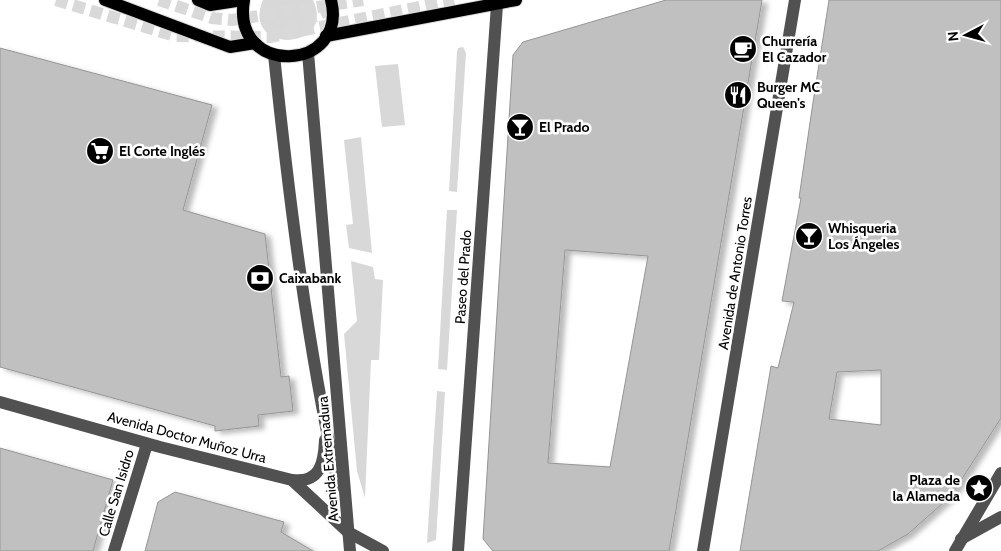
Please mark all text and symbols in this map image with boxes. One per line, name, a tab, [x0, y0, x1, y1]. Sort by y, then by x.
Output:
north arrow	[941, 10, 991, 60]
text: N	[944, 30, 963, 42]
place label: Churrería El Cazador	[762, 32, 827, 66]
cafe icon: Churrería El Cazador	[728, 34, 758, 64]
place label: Burger MC Queen's	[757, 78, 820, 112]
restaurant icon: Burger MC Queen's	[723, 80, 753, 110]
bar icon: El Prado	[505, 112, 535, 142]
place label: El Prado	[539, 118, 590, 136]
supermarket icon: El Corte Inglés	[85, 136, 115, 166]
place label: El Corte Inglés	[119, 142, 205, 160]
street label: Avenida de Antonio Torres	[714, 195, 756, 351]
place label: Whisqueria Los Ángeles	[828, 219, 899, 253]
bar icon: Whisqueria Los Ángeles	[794, 221, 824, 251]
street label: Paseo del Prado	[451, 229, 475, 325]
bank icon: Caixabank	[245, 263, 275, 293]
place label: Caixabank	[279, 269, 341, 287]
street label: Avenida Extremadura	[314, 395, 342, 523]
street label: Avenida Doctor Muñoz Urra	[106, 407, 269, 467]
street label: Calle San Isidro	[94, 447, 138, 539]
place label: Plaza de la Alameda	[893, 471, 960, 505]
place icon: Plaza de la Alameda	[964, 473, 994, 503]

